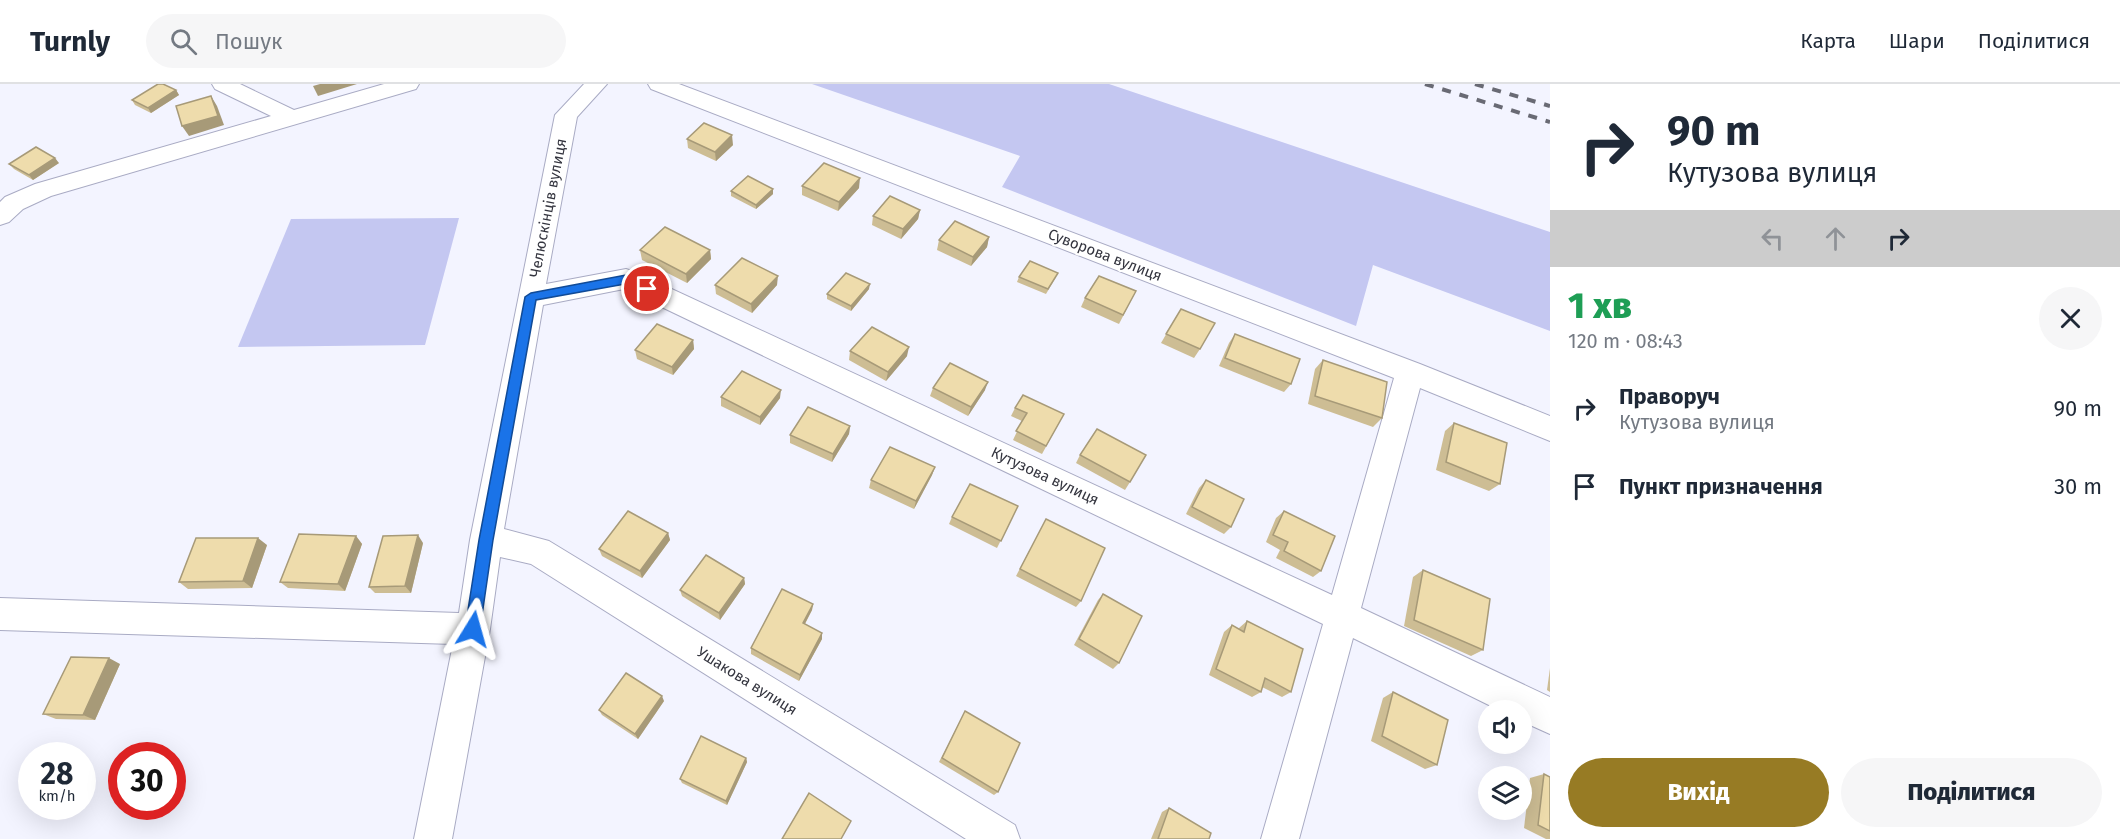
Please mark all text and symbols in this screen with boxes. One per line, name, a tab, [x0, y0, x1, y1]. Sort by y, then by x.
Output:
search box	[146, 14, 566, 68]
text: Turnly	[30, 25, 110, 58]
icon: search	[167, 25, 200, 58]
text: Пошук	[215, 28, 282, 55]
text: Карта	[1800, 28, 1856, 54]
text: Шари	[1889, 28, 1945, 54]
text: Поділитися	[1978, 28, 2090, 54]
text: 90 m	[1667, 106, 1761, 156]
icon: right	[1568, 108, 1646, 186]
street label: Челюскінців вулиця	[526, 137, 570, 279]
text: Кутузова вулиця	[1667, 157, 1877, 189]
icon: left	[1756, 222, 1789, 255]
icon: ahead	[1819, 222, 1852, 255]
icon: right	[1882, 222, 1915, 255]
street label: Суворова вулиця	[1046, 225, 1164, 285]
pin	[621, 263, 672, 314]
icon: arrive	[630, 272, 663, 305]
text: 1 хв	[1568, 284, 1632, 328]
button: close	[2039, 287, 2102, 350]
text: 120 m · 08:43	[1568, 329, 1683, 353]
text: Праворуч	[1619, 383, 1720, 410]
icon: right	[1568, 392, 1601, 425]
text: 90 m	[2053, 395, 2102, 422]
text: Кутузова вулиця	[1619, 410, 1775, 434]
street label: Кутузова вулиця	[988, 443, 1102, 509]
icon: arrive	[1568, 470, 1601, 503]
text: Пункт призначення	[1619, 473, 1823, 500]
text: 30 m	[2054, 473, 2102, 500]
position arrow	[441, 597, 505, 661]
street label: Ушакова вулиця	[694, 643, 800, 719]
map controls	[1478, 700, 1532, 820]
button: sound	[1478, 700, 1532, 754]
speed limit sign: 30	[108, 742, 186, 820]
text: 28	[41, 756, 73, 792]
button: Вихід	[1568, 758, 1829, 827]
button: Поділитися	[1841, 758, 2102, 827]
button: layers	[1478, 766, 1532, 820]
text: km/h	[38, 787, 76, 805]

